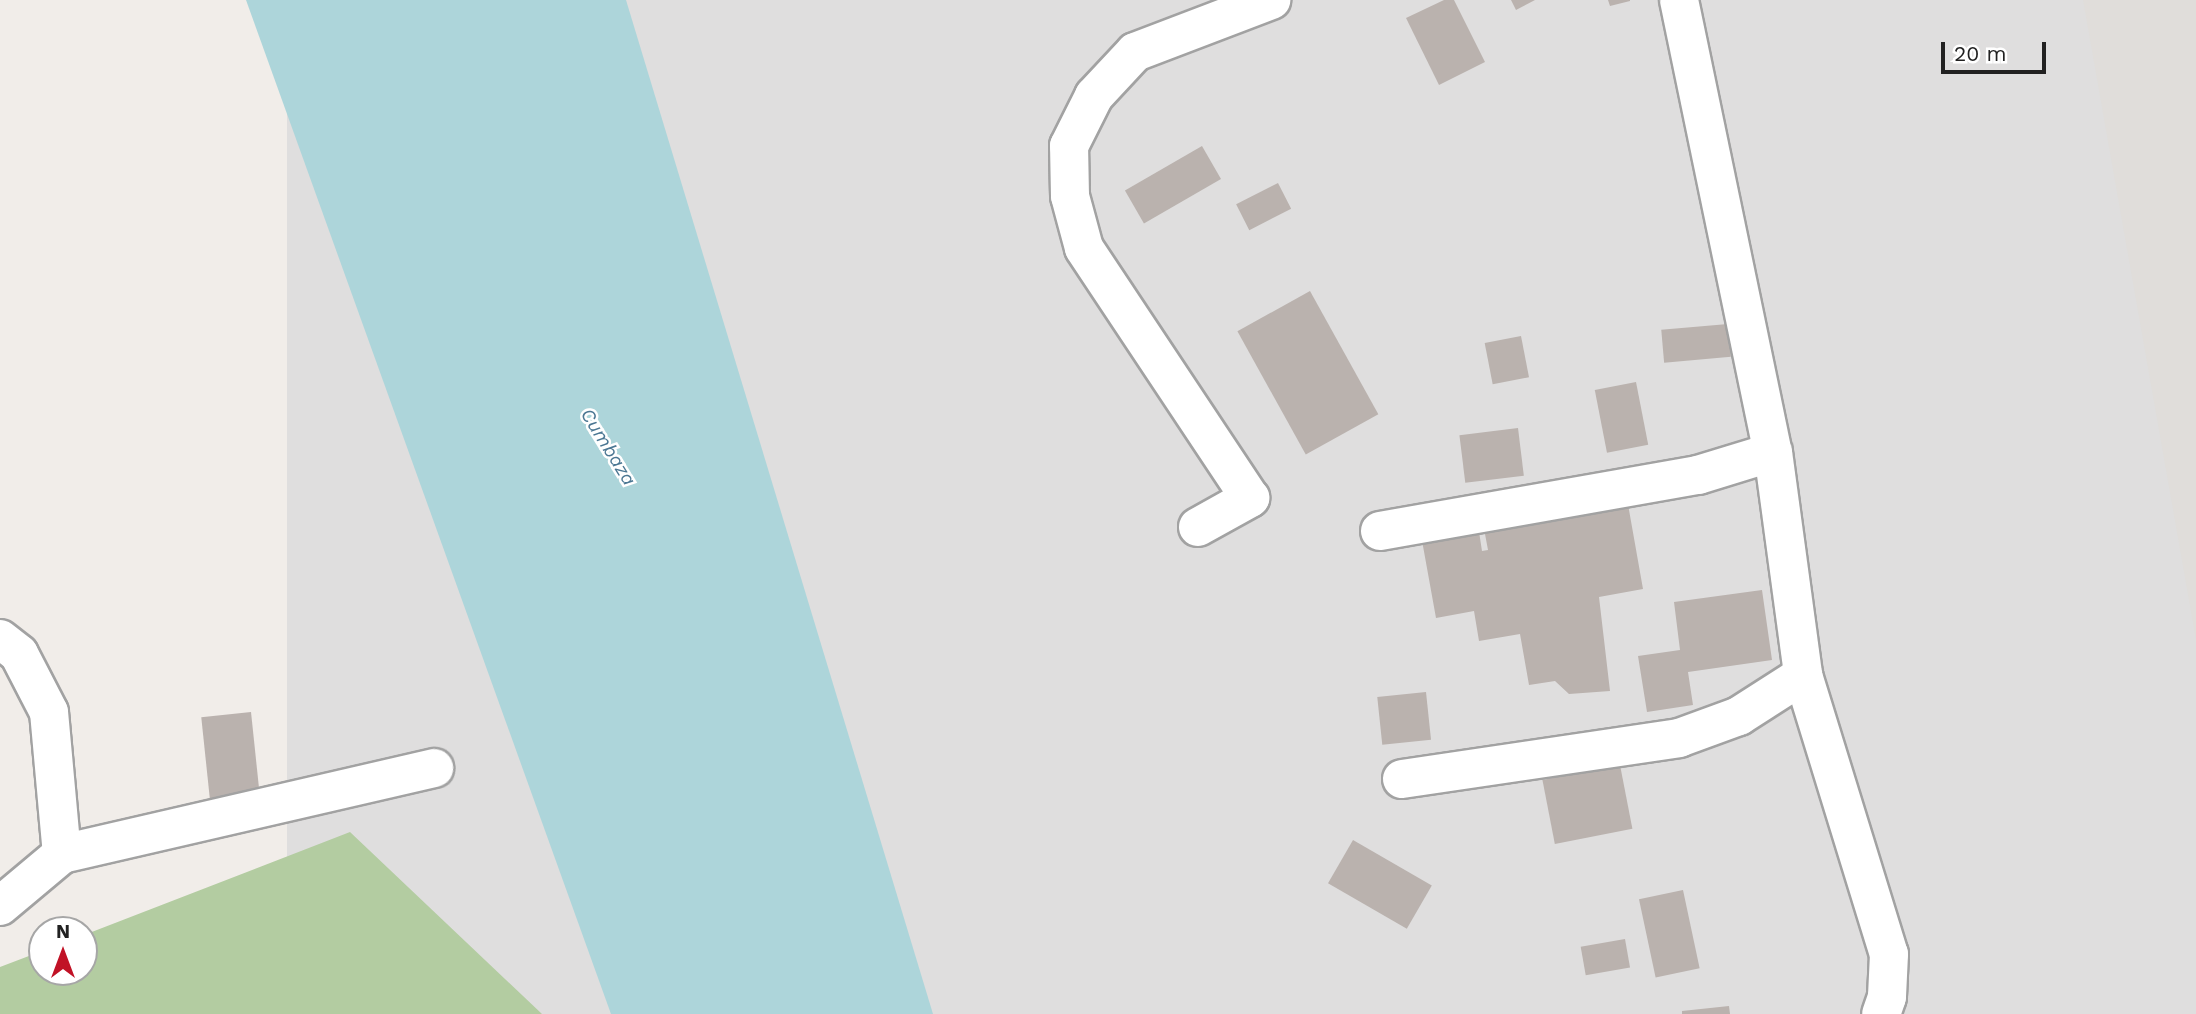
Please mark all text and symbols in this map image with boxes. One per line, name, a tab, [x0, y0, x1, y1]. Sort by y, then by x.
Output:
scale bar	[1944, 28, 2049, 72]
text: 20 m	[1954, 41, 2006, 66]
water label: Cumbaza	[575, 404, 641, 490]
north arrow	[28, 916, 98, 986]
text: N	[56, 920, 70, 943]

